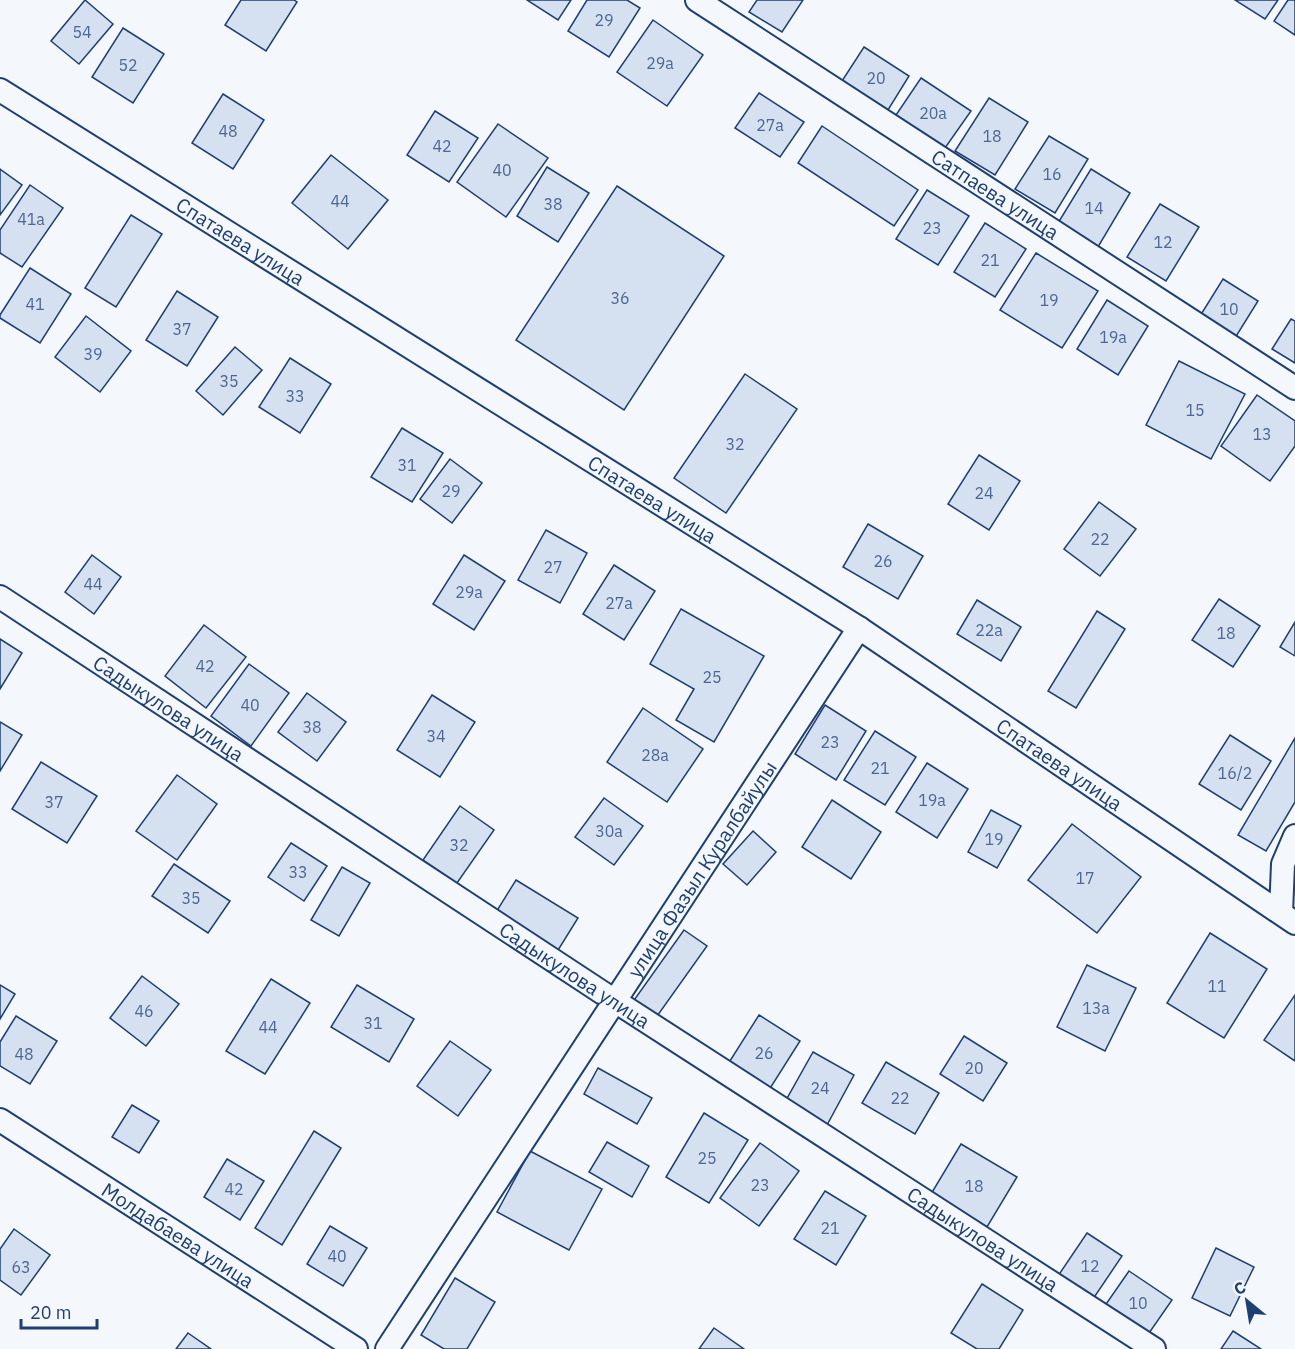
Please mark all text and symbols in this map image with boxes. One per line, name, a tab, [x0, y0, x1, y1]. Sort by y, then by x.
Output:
house number: 29	[594, 10, 614, 30]
house number: 54	[72, 22, 92, 42]
house number: 29а	[646, 53, 674, 73]
house number: 52	[118, 55, 138, 75]
house number: 20	[866, 68, 886, 88]
house number: 20а	[919, 103, 947, 123]
house number: 27а	[756, 115, 784, 135]
house number: 48	[218, 121, 238, 141]
house number: 18	[982, 126, 1002, 146]
house number: 42	[432, 136, 452, 156]
street label: Сатпаева улица	[927, 142, 1065, 245]
house number: 40	[492, 160, 512, 180]
house number: 16	[1042, 164, 1062, 184]
street label: Спатаева улица	[171, 190, 310, 291]
house number: 44	[330, 191, 350, 211]
house number: 38	[543, 194, 563, 214]
house number: 14	[1084, 198, 1104, 218]
house number: 41а	[17, 209, 45, 229]
house number: 23	[922, 218, 942, 238]
house number: 12	[1153, 232, 1173, 252]
house number: 21	[980, 250, 1000, 270]
house number: 36	[610, 288, 630, 308]
house number: 19	[1039, 290, 1059, 310]
house number: 41	[25, 294, 45, 314]
house number: 10	[1219, 299, 1239, 319]
house number: 37	[172, 319, 192, 339]
house number: 19а	[1099, 327, 1127, 347]
house number: 39	[83, 344, 103, 364]
house number: 35	[219, 371, 239, 391]
house number: 33	[285, 386, 305, 406]
house number: 15	[1185, 400, 1205, 420]
house number: 13	[1252, 424, 1272, 444]
house number: 32	[725, 434, 745, 454]
street label: Спатаева улица	[583, 448, 722, 549]
house number: 31	[397, 455, 417, 475]
house number: 29	[441, 481, 461, 501]
house number: 24	[974, 483, 994, 503]
house number: 22	[1090, 529, 1110, 549]
house number: 26	[873, 551, 893, 571]
house number: 27	[543, 557, 563, 577]
house number: 44	[83, 574, 103, 594]
house number: 29а	[455, 582, 483, 602]
house number: 27а	[605, 593, 633, 613]
house number: 22а	[975, 620, 1003, 640]
house number: 18	[1216, 623, 1236, 643]
street label: Садыкулова улица	[88, 649, 250, 767]
house number: 42	[195, 656, 215, 676]
house number: 25	[702, 667, 722, 687]
house number: 40	[240, 695, 260, 715]
street label: Спатаева улица	[991, 711, 1128, 816]
house number: 38	[302, 717, 322, 737]
house number: 34	[426, 726, 446, 746]
house number: 23	[820, 732, 840, 752]
house number: 28а	[641, 745, 669, 765]
street label: улица Фазыл Куралбайулы	[621, 755, 782, 982]
house number: 21	[870, 758, 890, 778]
house number: 16/2	[1218, 763, 1252, 783]
house number: 19а	[918, 790, 946, 810]
house number: 37	[44, 792, 64, 812]
house number: 30а	[595, 821, 623, 841]
house number: 19	[984, 829, 1004, 849]
house number: 32	[449, 835, 469, 855]
house number: 33	[288, 862, 308, 882]
house number: 17	[1075, 868, 1095, 888]
house number: 35	[181, 888, 201, 908]
street label: Садыкулова улица	[494, 915, 656, 1034]
house number: 11	[1207, 976, 1227, 996]
house number: 13а	[1082, 998, 1110, 1018]
house number: 46	[134, 1001, 154, 1021]
house number: 31	[363, 1013, 383, 1033]
house number: 44	[258, 1017, 278, 1037]
house number: 26	[754, 1043, 774, 1063]
house number: 48	[14, 1044, 34, 1064]
house number: 20	[964, 1058, 984, 1078]
house number: 24	[810, 1078, 830, 1098]
house number: 22	[890, 1088, 910, 1108]
house number: 25	[697, 1148, 717, 1168]
house number: 23	[750, 1175, 770, 1195]
street label: Молдабаева улица	[97, 1176, 260, 1294]
house number: 18	[964, 1176, 984, 1196]
house number: 42	[224, 1179, 244, 1199]
street label: Садыкулова улица	[902, 1180, 1064, 1298]
house number: 21	[820, 1218, 840, 1238]
house number: 40	[327, 1246, 347, 1266]
house number: 12	[1080, 1256, 1100, 1276]
house number: 63	[11, 1257, 31, 1277]
north arrow	[1217, 1271, 1277, 1331]
text: С	[1230, 1277, 1249, 1299]
scale bar	[21, 1292, 98, 1330]
house number: 10	[1128, 1293, 1148, 1313]
text: 20 m	[30, 1301, 72, 1324]

